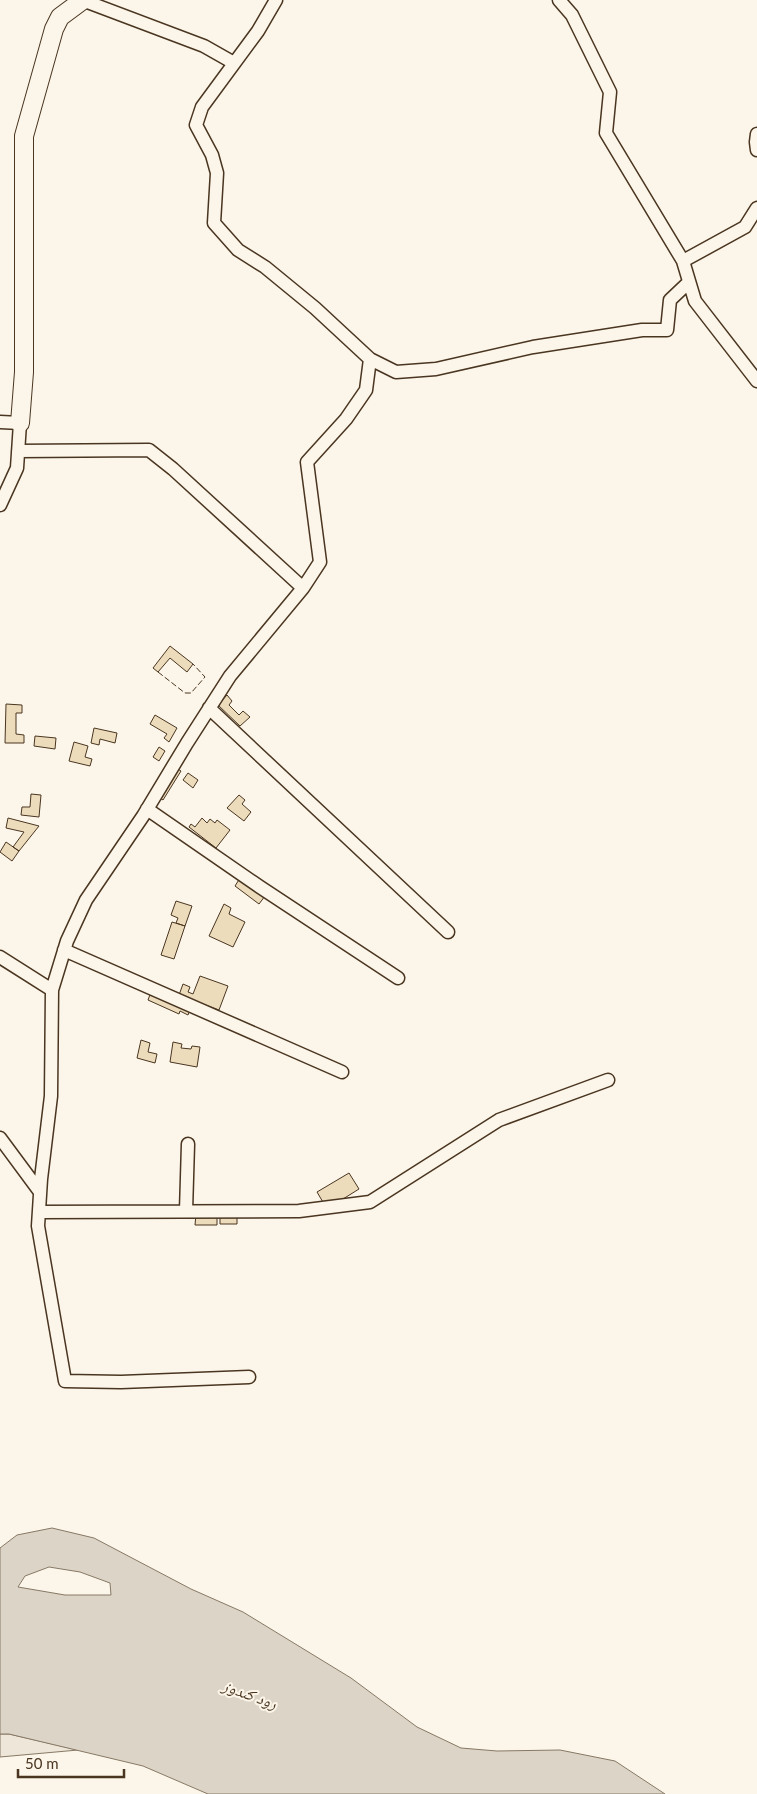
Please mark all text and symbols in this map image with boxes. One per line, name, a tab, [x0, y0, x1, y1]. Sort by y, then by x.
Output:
water label: رود کندوز	[219, 1675, 280, 1713]
scale bar	[18, 1746, 124, 1778]
text: 50 m	[25, 1754, 59, 1772]

